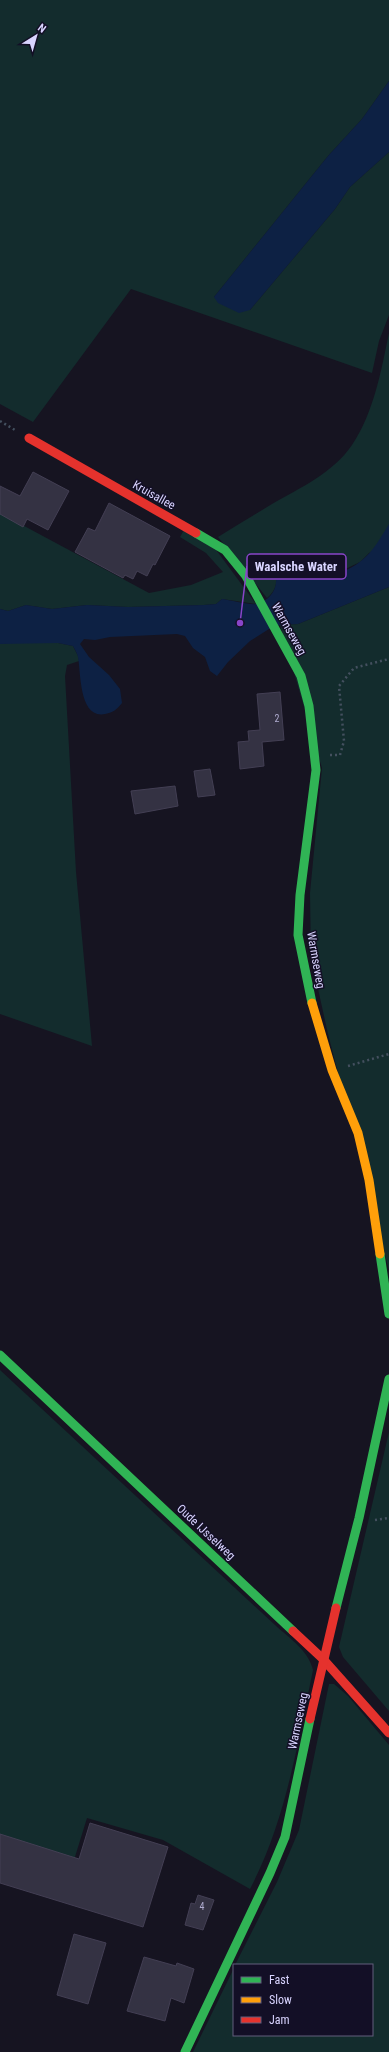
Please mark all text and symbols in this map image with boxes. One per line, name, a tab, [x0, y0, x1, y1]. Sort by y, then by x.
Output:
north arrow	[16, 16, 56, 56]
text: N	[35, 21, 49, 36]
street label: Kruisallee	[130, 478, 178, 513]
callout: Waalsche Water	[247, 554, 346, 579]
text: Waalsche Water	[255, 559, 338, 574]
street label: Warmseweg	[269, 600, 309, 658]
house number: 2	[275, 713, 280, 724]
street label: Warmseweg	[304, 930, 328, 990]
street label: Oude IJsselweg	[174, 1501, 238, 1563]
street label: Warmseweg	[285, 1691, 311, 1751]
house number: 4	[200, 1901, 205, 1912]
legend	[233, 1964, 373, 2036]
text: Fast	[269, 1973, 290, 1987]
text: Slow	[269, 1993, 292, 2007]
text: Jam	[269, 2013, 290, 2027]

